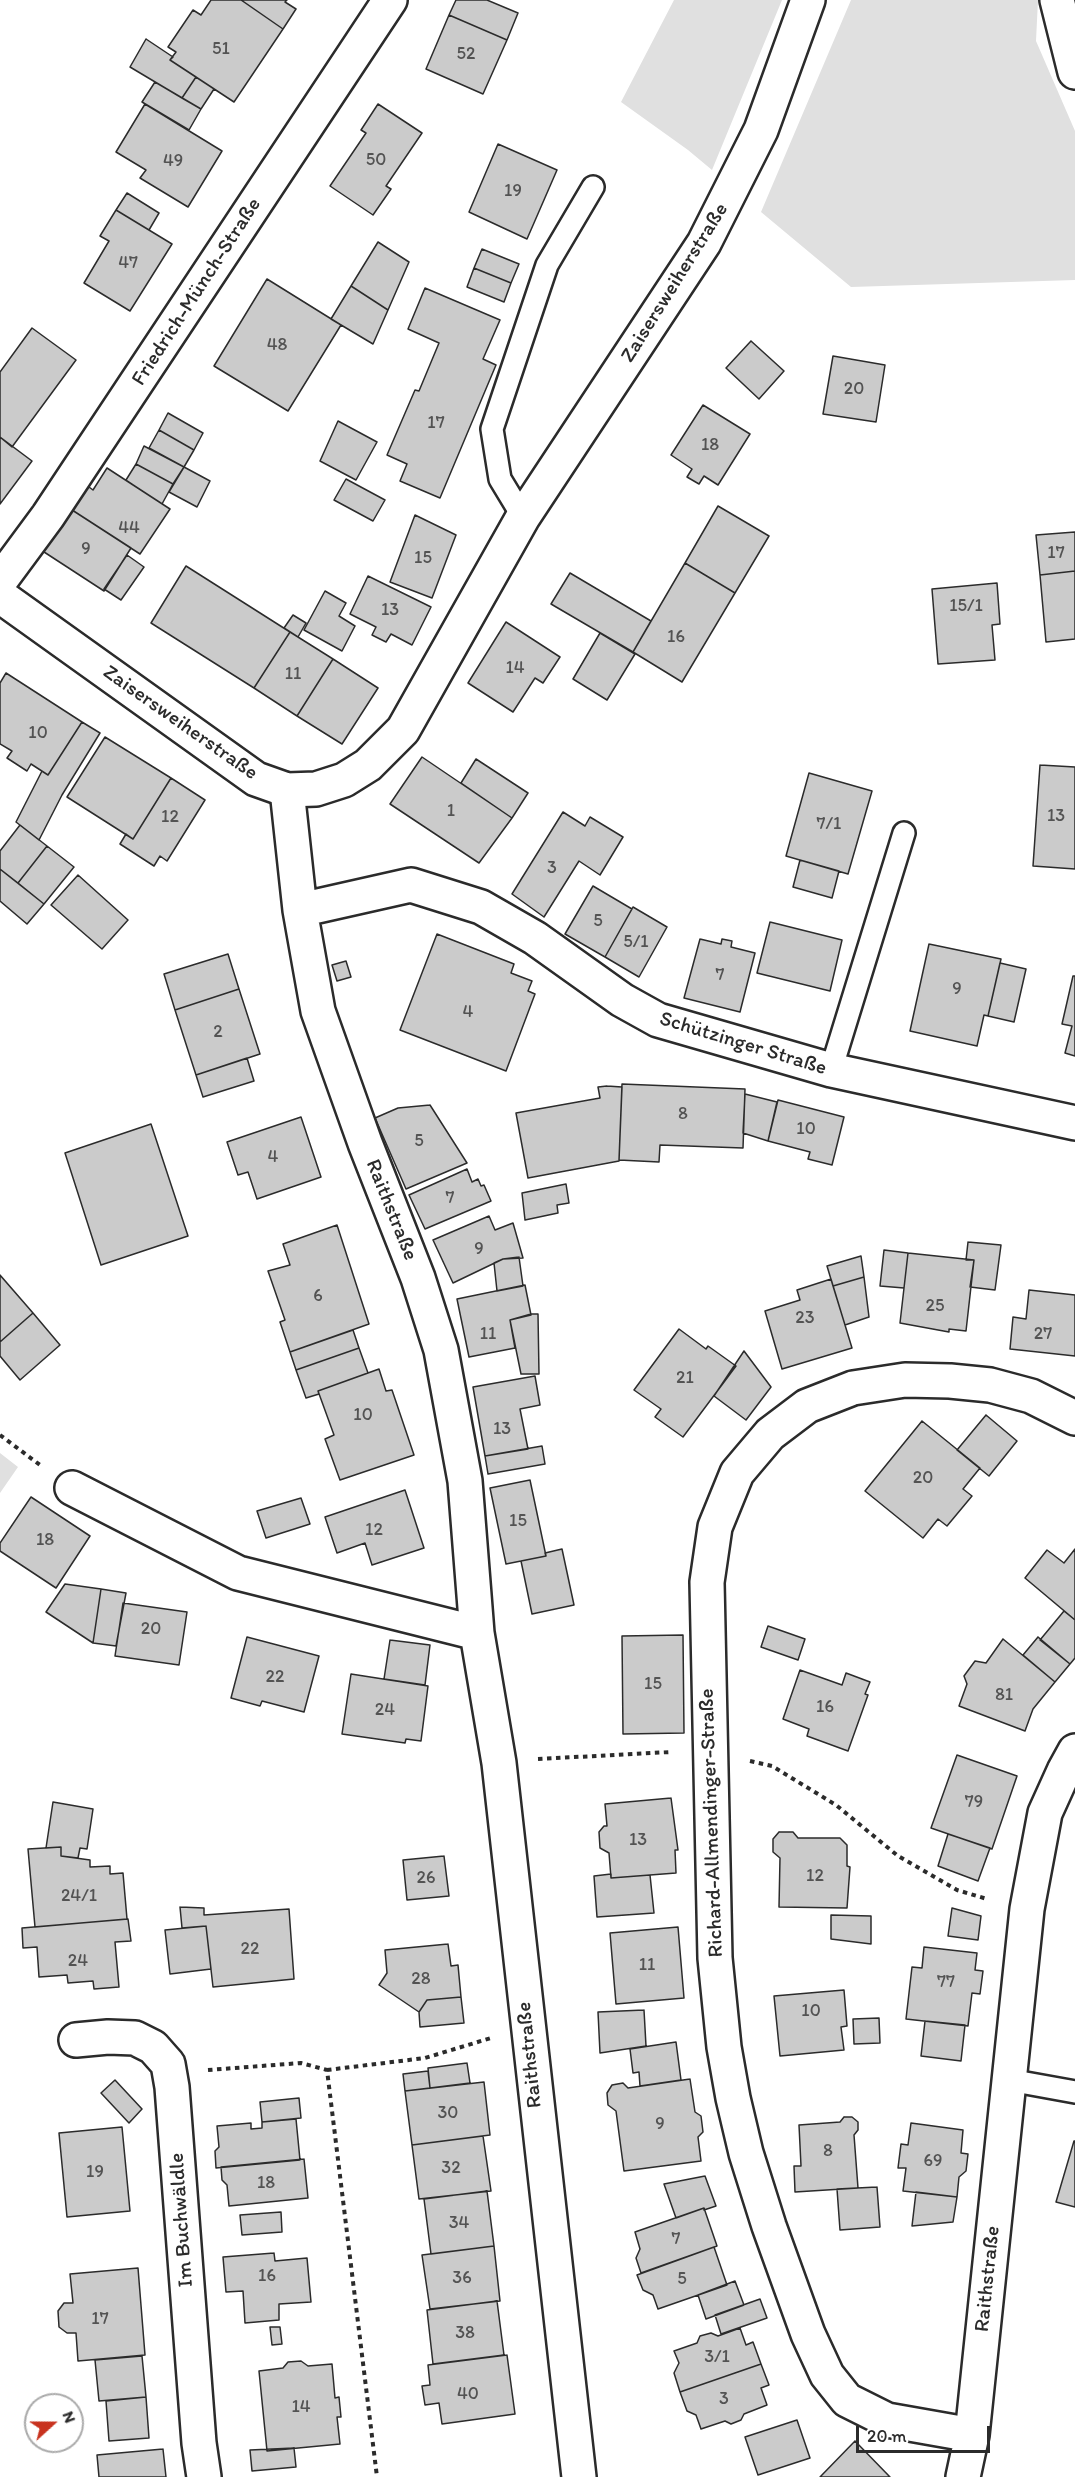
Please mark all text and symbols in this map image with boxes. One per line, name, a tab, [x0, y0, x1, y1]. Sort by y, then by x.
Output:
house number: 51	[212, 38, 230, 60]
house number: 52	[457, 43, 475, 65]
house number: 50	[366, 149, 386, 171]
house number: 49	[163, 150, 183, 172]
house number: 19	[504, 180, 522, 202]
street label: Friedrich-Münch-Straße	[127, 193, 267, 391]
street label: Zaisersweiherstraße	[616, 199, 734, 367]
house number: 47	[118, 252, 138, 274]
house number: 48	[267, 334, 287, 356]
house number: 20	[844, 378, 864, 400]
house number: 17	[427, 412, 445, 434]
house number: 18	[701, 434, 719, 456]
house number: 44	[118, 517, 140, 539]
house number: 9	[81, 538, 91, 560]
house number: 17	[1047, 542, 1065, 564]
house number: 15	[414, 547, 432, 569]
house number: 15/1	[949, 595, 983, 617]
house number: 13	[381, 599, 399, 621]
house number: 16	[667, 626, 685, 648]
house number: 14	[505, 657, 525, 679]
street label: Zaisersweiherstraße	[98, 660, 262, 786]
house number: 11	[285, 663, 301, 685]
house number: 10	[28, 722, 48, 744]
house number: 1	[447, 800, 455, 822]
house number: 13	[1047, 805, 1065, 827]
house number: 12	[161, 806, 179, 828]
house number: 7/1	[817, 813, 841, 835]
house number: 3	[547, 857, 557, 879]
house number: 5	[593, 910, 603, 932]
house number: 5/1	[623, 931, 649, 953]
house number: 7	[716, 964, 724, 986]
house number: 9	[952, 978, 962, 1000]
house number: 4	[463, 1001, 473, 1023]
street label: Schützinger Straße	[656, 1007, 830, 1081]
house number: 2	[213, 1021, 223, 1043]
house number: 8	[678, 1103, 688, 1125]
house number: 10	[796, 1118, 816, 1140]
house number: 5	[414, 1130, 424, 1152]
house number: 4	[268, 1146, 278, 1168]
street label: Raithstraße	[359, 1156, 423, 1264]
house number: 7	[446, 1187, 454, 1209]
house number: 9	[474, 1238, 484, 1260]
house number: 6	[313, 1285, 323, 1307]
house number: 25	[926, 1295, 944, 1317]
house number: 23	[795, 1307, 815, 1329]
house number: 11	[480, 1323, 496, 1345]
house number: 27	[1034, 1323, 1052, 1345]
house number: 21	[676, 1367, 694, 1389]
house number: 10	[353, 1404, 373, 1426]
house number: 13	[493, 1418, 511, 1440]
house number: 20	[913, 1467, 933, 1489]
house number: 15	[509, 1510, 527, 1532]
house number: 12	[365, 1519, 383, 1541]
house number: 18	[36, 1529, 54, 1551]
house number: 20	[141, 1618, 161, 1640]
house number: 22	[266, 1666, 284, 1688]
house number: 15	[644, 1673, 662, 1695]
house number: 81	[995, 1684, 1013, 1706]
street label: Richard-Allmendinger-Straße	[695, 1688, 729, 1958]
house number: 16	[816, 1696, 834, 1718]
house number: 24	[375, 1699, 395, 1721]
house number: 79	[965, 1791, 983, 1813]
house number: 13	[629, 1829, 647, 1851]
house number: 12	[806, 1865, 824, 1887]
house number: 26	[417, 1867, 435, 1889]
house number: 24/1	[61, 1885, 97, 1907]
house number: 22	[241, 1938, 259, 1960]
house number: 24	[68, 1950, 88, 1972]
house number: 11	[639, 1954, 655, 1976]
house number: 28	[411, 1968, 431, 1990]
house number: 77	[937, 1971, 955, 1993]
house number: 10	[801, 2000, 821, 2022]
street label: Raithstraße	[512, 2001, 548, 2109]
house number: 30	[438, 2102, 458, 2124]
house number: 9	[655, 2113, 665, 2135]
house number: 8	[823, 2140, 833, 2162]
house number: 69	[924, 2150, 942, 2172]
street label: Im Buchwäldle	[165, 2152, 199, 2288]
house number: 32	[441, 2157, 461, 2179]
house number: 19	[86, 2161, 104, 2183]
house number: 18	[257, 2172, 275, 2194]
house number: 34	[449, 2212, 469, 2234]
street label: Raithstraße	[970, 2225, 1006, 2333]
house number: 7	[672, 2228, 680, 2250]
house number: 16	[258, 2265, 276, 2287]
house number: 36	[452, 2267, 472, 2289]
house number: 5	[677, 2268, 687, 2290]
house number: 17	[91, 2308, 109, 2330]
house number: 38	[455, 2322, 475, 2344]
house number: 3/1	[704, 2346, 730, 2368]
house number: 40	[457, 2383, 479, 2405]
house number: 3	[719, 2388, 729, 2410]
north arrow	[24, 2393, 84, 2453]
house number: 14	[291, 2396, 311, 2418]
text: N	[59, 2409, 80, 2426]
scale bar	[859, 2414, 992, 2452]
text: 20 m	[867, 2425, 907, 2447]

